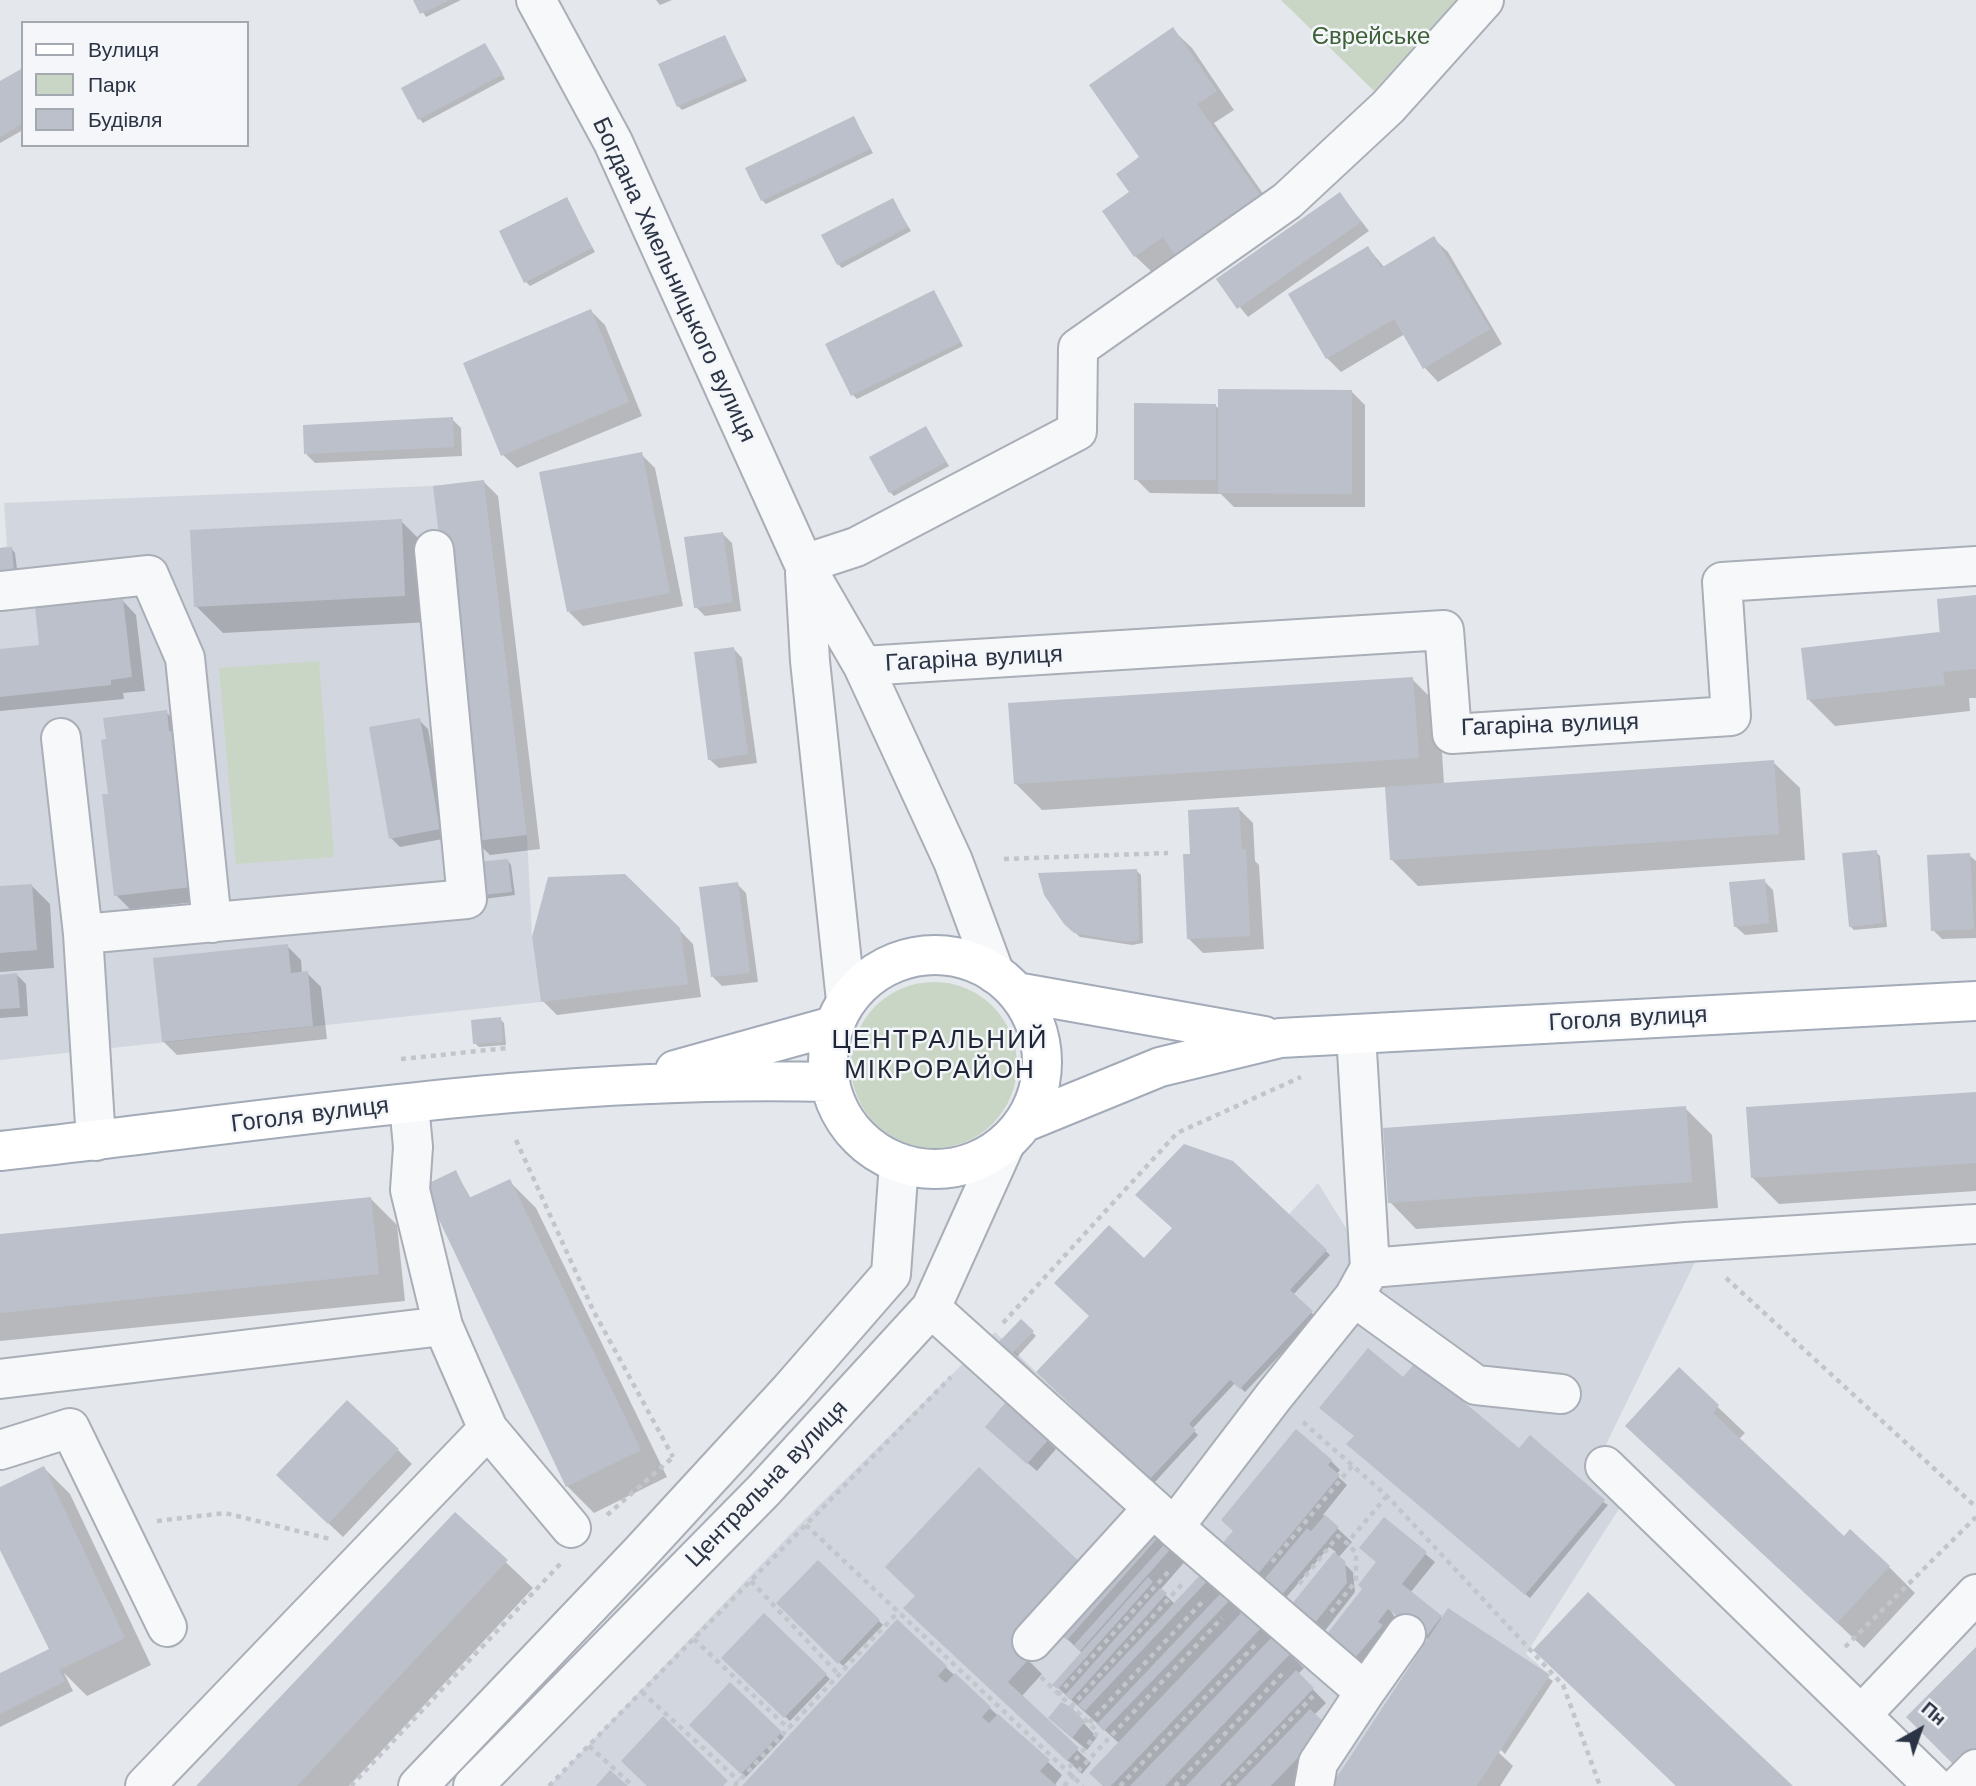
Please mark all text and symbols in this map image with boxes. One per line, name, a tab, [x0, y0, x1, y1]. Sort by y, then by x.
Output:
legend	[21, 21, 248, 147]
park label: Єврейське	[1312, 23, 1430, 51]
text: Вулиця	[88, 37, 159, 62]
text: Парк	[88, 72, 136, 97]
text: Будівля	[88, 107, 162, 132]
street label: Богдана Хмельницького вулиця	[586, 113, 762, 447]
street label: Гагаріна вулиця	[884, 640, 1064, 678]
street label: Гагаріна вулиця	[1461, 708, 1639, 742]
street label: Гоголя вулиця	[1548, 1000, 1708, 1038]
district label: ЦЕНТРАЛЬНИЙ МІКРОРАЙОН	[833, 1024, 1047, 1086]
street label: Гоголя вулиця	[229, 1091, 391, 1139]
street label: Центральна вулиця	[680, 1394, 854, 1574]
north arrow	[1885, 1695, 1955, 1765]
text: Пн	[1917, 1697, 1951, 1730]

